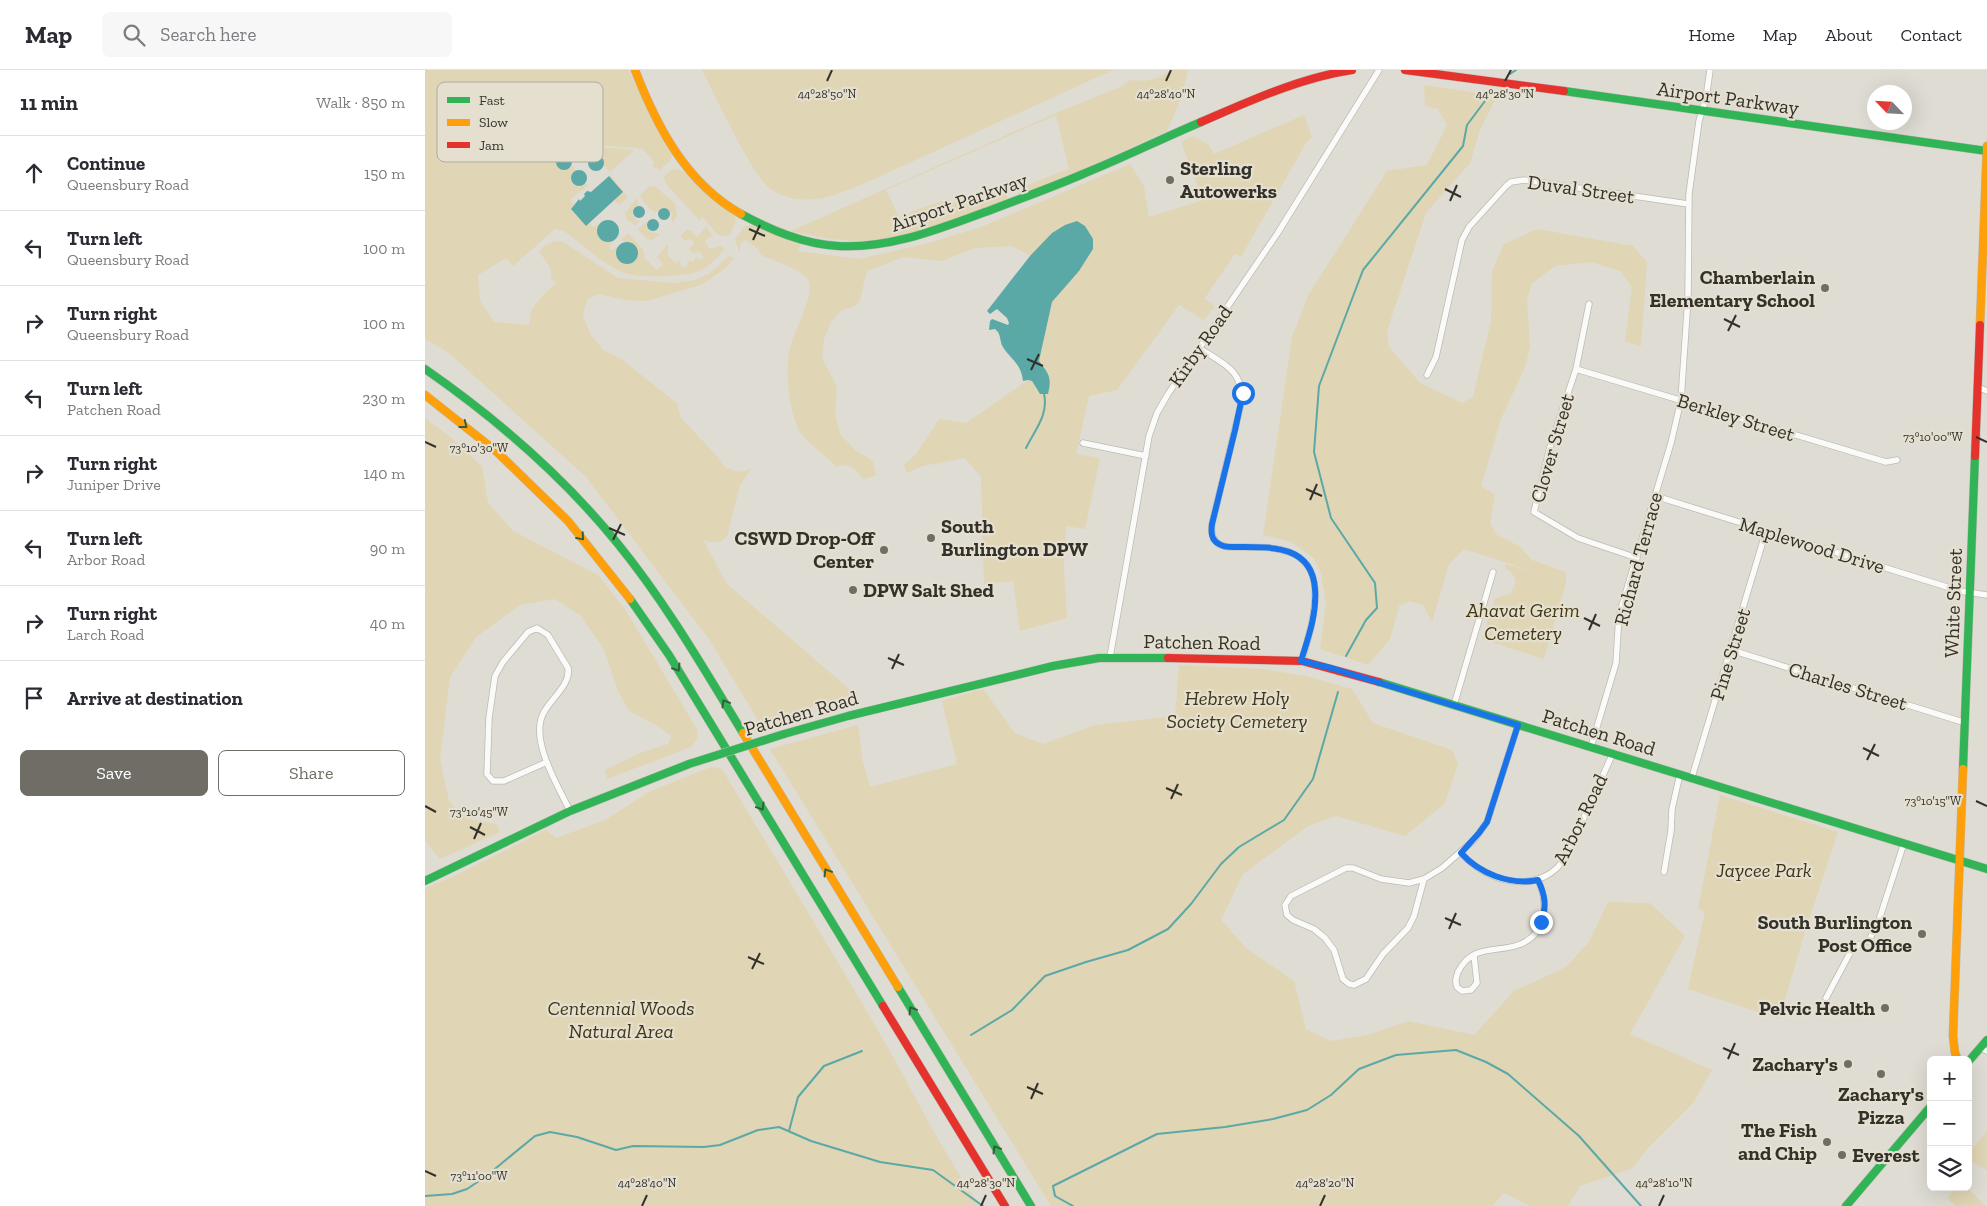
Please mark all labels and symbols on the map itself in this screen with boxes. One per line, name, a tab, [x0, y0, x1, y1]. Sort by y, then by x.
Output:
street label: Airport Parkway	[1655, 76, 1801, 120]
legend	[437, 82, 603, 162]
north arrow	[1867, 85, 1912, 130]
text: 44°28'50"N	[798, 87, 857, 101]
text: 44°28'40"N	[1137, 87, 1195, 101]
text: 44°28'30"N	[1476, 87, 1534, 101]
text: Fast	[479, 92, 506, 109]
text: Slow	[479, 114, 508, 131]
text: Jam	[479, 137, 504, 154]
place label: Sterling Autowerks	[1180, 156, 1277, 203]
street label: Airport Parkway	[887, 167, 1031, 237]
street label: Duval Street	[1526, 170, 1636, 208]
marker: Sterling Autowerks	[1164, 174, 1176, 186]
place label: Chamberlain Elementary School	[1649, 265, 1815, 312]
marker: Chamberlain Elementary School	[1819, 282, 1831, 294]
street label: Kirby Road	[1163, 300, 1237, 392]
route start	[1232, 382, 1255, 405]
street label: Berkley Street	[1674, 388, 1798, 446]
street label: Clover Street	[1525, 390, 1579, 505]
one-way arrow	[458, 419, 468, 428]
text: 73°10'00"W	[1903, 430, 1964, 444]
text: 73°10'30"W	[450, 441, 509, 455]
street label: Richard Terrace	[1609, 490, 1667, 628]
street label: Maplewood Drive	[1736, 511, 1888, 579]
place label: South Burlington DPW	[941, 514, 1088, 561]
place label: CSWD Drop-Off Center	[735, 526, 876, 573]
one-way arrow	[575, 531, 584, 540]
marker: South Burlington DPW	[925, 532, 937, 544]
marker: CSWD Drop-Off Center	[878, 544, 890, 556]
street label: White Street	[1939, 547, 1967, 658]
place label: DPW Salt Shed	[863, 578, 994, 602]
marker: DPW Salt Shed	[847, 584, 859, 596]
park label: Ahavat Gerim Cemetery	[1465, 598, 1580, 645]
street label: Pine Street	[1705, 604, 1756, 703]
street label: Patchen Road	[1143, 629, 1261, 655]
street label: Charles Street	[1786, 657, 1911, 716]
one-way arrow	[670, 662, 680, 671]
street label: Patchen Road	[741, 685, 861, 741]
park label: Hebrew Holy Society Cemetery	[1167, 686, 1307, 733]
one-way arrow	[722, 699, 731, 708]
street label: Patchen Road	[1539, 703, 1659, 761]
street label: Arbor Road	[1548, 770, 1612, 868]
text: 73°10'15"W	[1905, 794, 1962, 808]
one-way arrow	[755, 801, 765, 810]
text: 73°10'45"W	[450, 805, 509, 819]
park label: Jaycee Park	[1715, 858, 1812, 882]
one-way arrow	[824, 868, 834, 877]
place label: South Burlington Post Office	[1757, 910, 1912, 957]
route end	[1530, 911, 1553, 934]
marker: South Burlington Post Office	[1916, 928, 1928, 940]
park label: Centennial Woods Natural Area	[547, 996, 695, 1043]
place label: Pelvic Health	[1759, 996, 1875, 1020]
marker: Pelvic Health	[1879, 1002, 1891, 1014]
one-way arrow	[908, 1007, 918, 1016]
place label: Zachary's	[1752, 1052, 1838, 1076]
marker: Zachary's	[1842, 1058, 1854, 1070]
marker: Zachary's Pizza	[1875, 1068, 1887, 1080]
place label: Zachary's Pizza	[1838, 1082, 1924, 1129]
place label: The Fish and Chip	[1738, 1118, 1817, 1165]
marker: The Fish and Chip	[1821, 1136, 1833, 1148]
place label: Everest	[1852, 1143, 1920, 1167]
one-way arrow	[993, 1146, 1003, 1155]
marker: Everest	[1836, 1149, 1848, 1161]
text: 73°11'00"W	[450, 1169, 508, 1183]
text: 44°28'40"N	[618, 1176, 676, 1190]
text: 44°28'30"N	[957, 1176, 1015, 1190]
text: 44°28'20"N	[1296, 1176, 1355, 1190]
text: 44°28'10"N	[1635, 1176, 1693, 1190]

